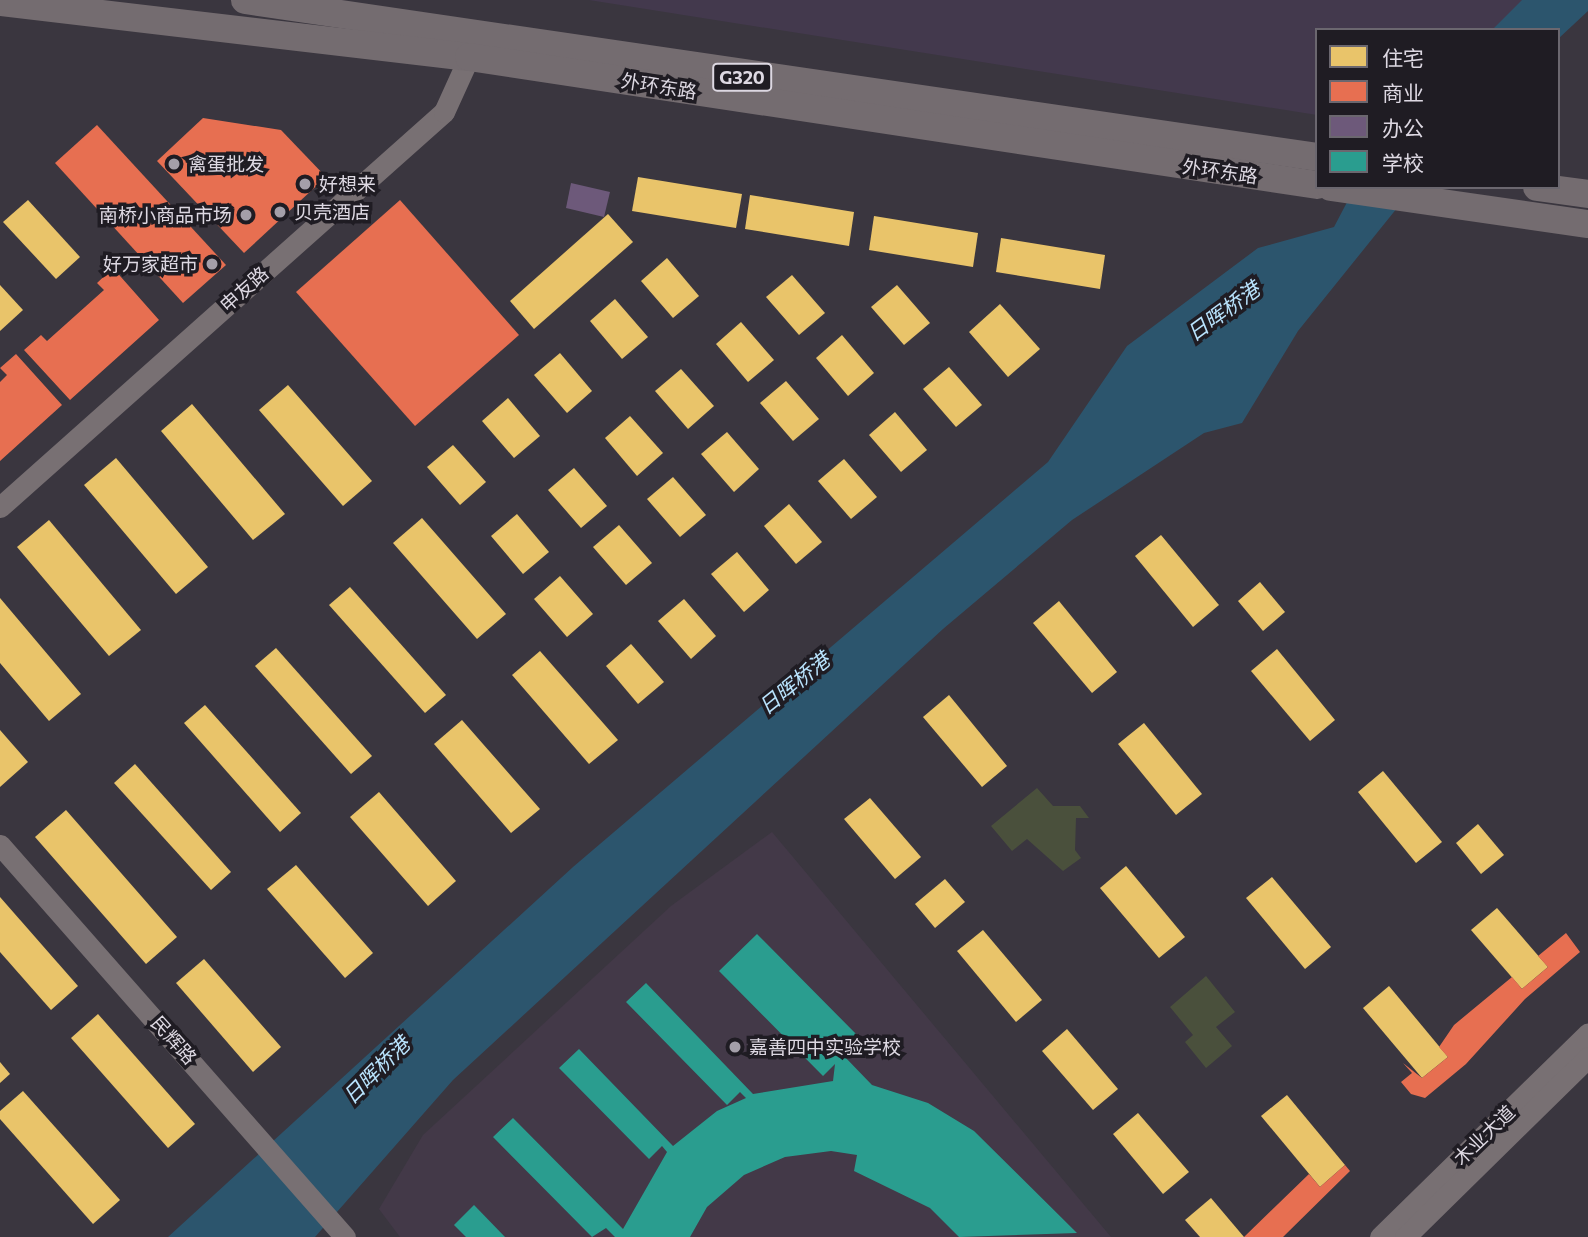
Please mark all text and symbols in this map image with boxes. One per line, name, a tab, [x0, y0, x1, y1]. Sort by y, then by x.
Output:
legend	[1315, 28, 1560, 189]
text: 住宅	[1382, 45, 1424, 70]
road number: G320	[710, 62, 774, 92]
street label: 外环东路	[620, 69, 698, 103]
text: 商业	[1382, 80, 1424, 105]
text: 办公	[1382, 115, 1424, 140]
text: 学校	[1382, 150, 1424, 175]
place label: 禽蛋批发	[188, 153, 264, 175]
street label: 外环东路	[1181, 154, 1259, 188]
marker: 禽蛋批发	[166, 156, 182, 172]
place label: 好想来	[319, 173, 376, 195]
marker: 好想来	[297, 176, 313, 192]
place label: 贝壳酒店	[294, 201, 370, 223]
place label: 南桥小商品市场	[99, 204, 232, 226]
marker: 贝壳酒店	[272, 204, 288, 220]
marker: 南桥小商品市场	[238, 207, 254, 223]
place label: 好万家超市	[103, 253, 198, 275]
marker: 好万家超市	[204, 256, 220, 272]
street label: 申友路	[215, 261, 273, 317]
water label: 日晖桥港	[1182, 276, 1264, 346]
water label: 日晖桥港	[753, 647, 835, 719]
street label: 民辉路	[146, 1011, 202, 1069]
water label: 日晖桥港	[337, 1031, 415, 1109]
place label: 嘉善四中实验学校	[749, 1036, 901, 1058]
marker: 嘉善四中实验学校	[727, 1039, 743, 1055]
street label: 木业大道	[1449, 1100, 1519, 1170]

